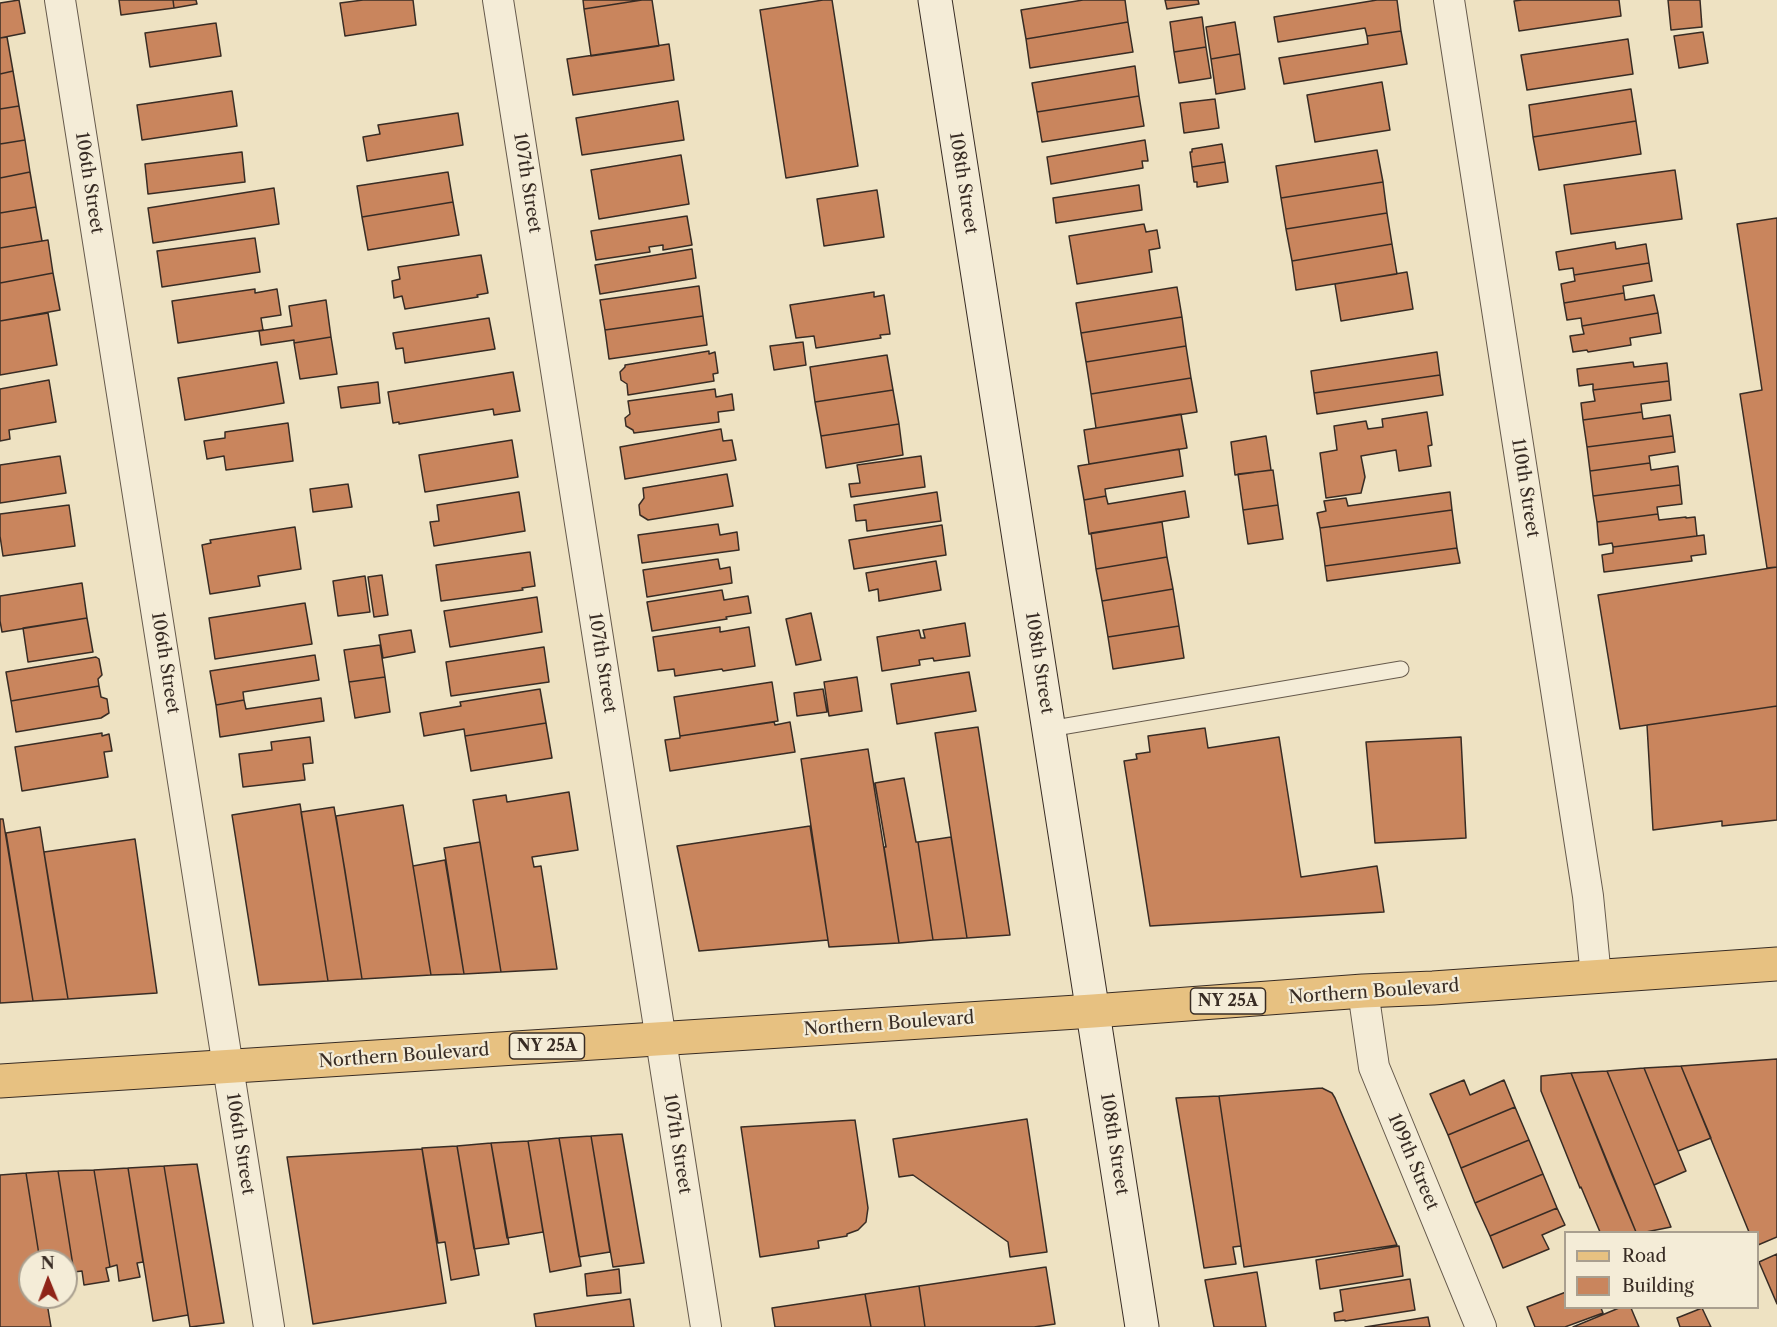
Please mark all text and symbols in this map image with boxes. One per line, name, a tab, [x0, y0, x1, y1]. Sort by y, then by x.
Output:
street label: 106th Street	[70, 130, 108, 236]
street label: 108th Street	[944, 130, 982, 236]
street label: 107th Street	[508, 131, 546, 235]
street label: 110th Street	[1507, 437, 1543, 539]
street label: 106th Street	[146, 610, 184, 716]
street label: 108th Street	[1020, 610, 1058, 716]
street label: 107th Street	[583, 611, 621, 715]
street label: Northern Boulevard	[1288, 975, 1460, 1009]
road number: NY 25A	[1190, 988, 1266, 1014]
street label: Northern Boulevard	[803, 1007, 975, 1041]
road number: NY 25A	[510, 1033, 584, 1059]
street label: Northern Boulevard	[318, 1039, 490, 1073]
street label: 106th Street	[221, 1091, 259, 1197]
street label: 108th Street	[1095, 1091, 1133, 1197]
street label: 107th Street	[658, 1092, 696, 1196]
street label: 109th Street	[1383, 1110, 1443, 1214]
legend	[1564, 1231, 1759, 1309]
text: Road	[1622, 1245, 1667, 1267]
north arrow	[18, 1249, 78, 1309]
text: N	[41, 1253, 55, 1273]
text: Building	[1622, 1275, 1694, 1297]

